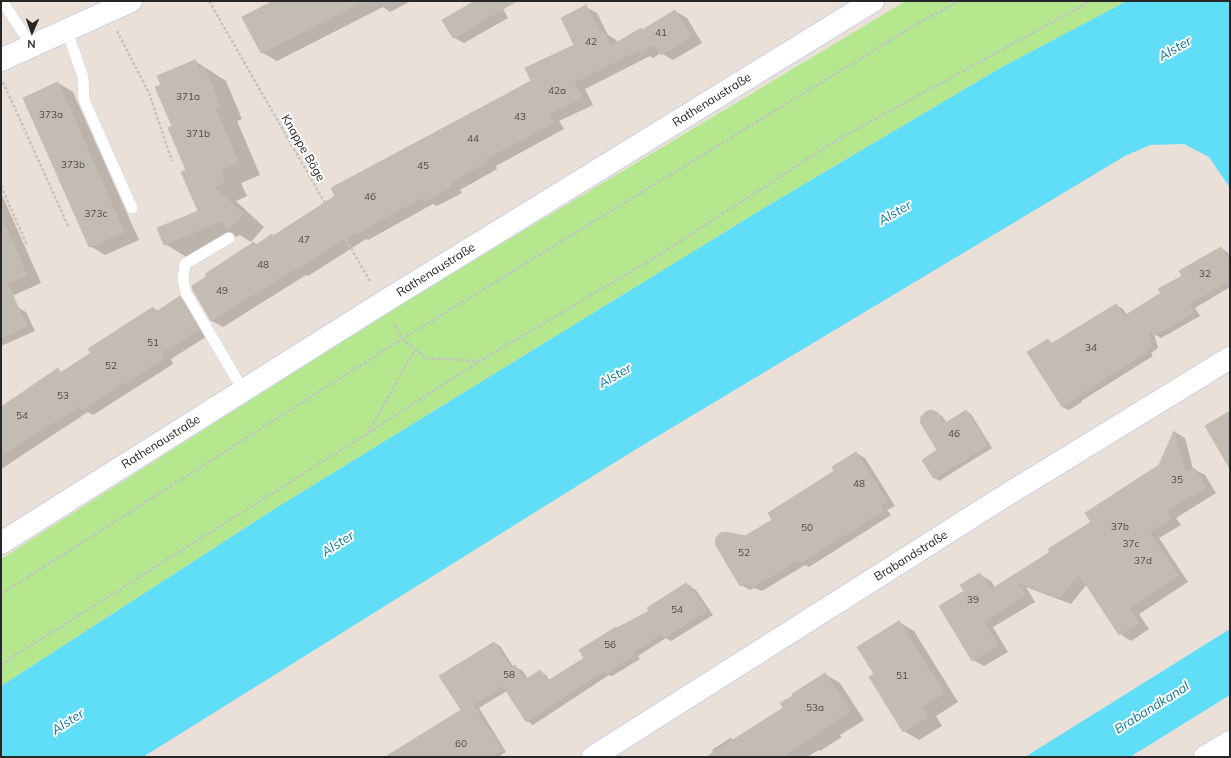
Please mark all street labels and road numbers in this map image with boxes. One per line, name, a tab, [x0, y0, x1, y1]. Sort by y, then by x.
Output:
street label: Rathenaustraße	[670, 70, 754, 130]
street label: Knappe Böge	[278, 112, 328, 184]
street label: Rathenaustraße	[394, 240, 478, 300]
street label: Rathenaustraße	[119, 412, 203, 472]
street label: Brabandstraße	[872, 528, 950, 584]

